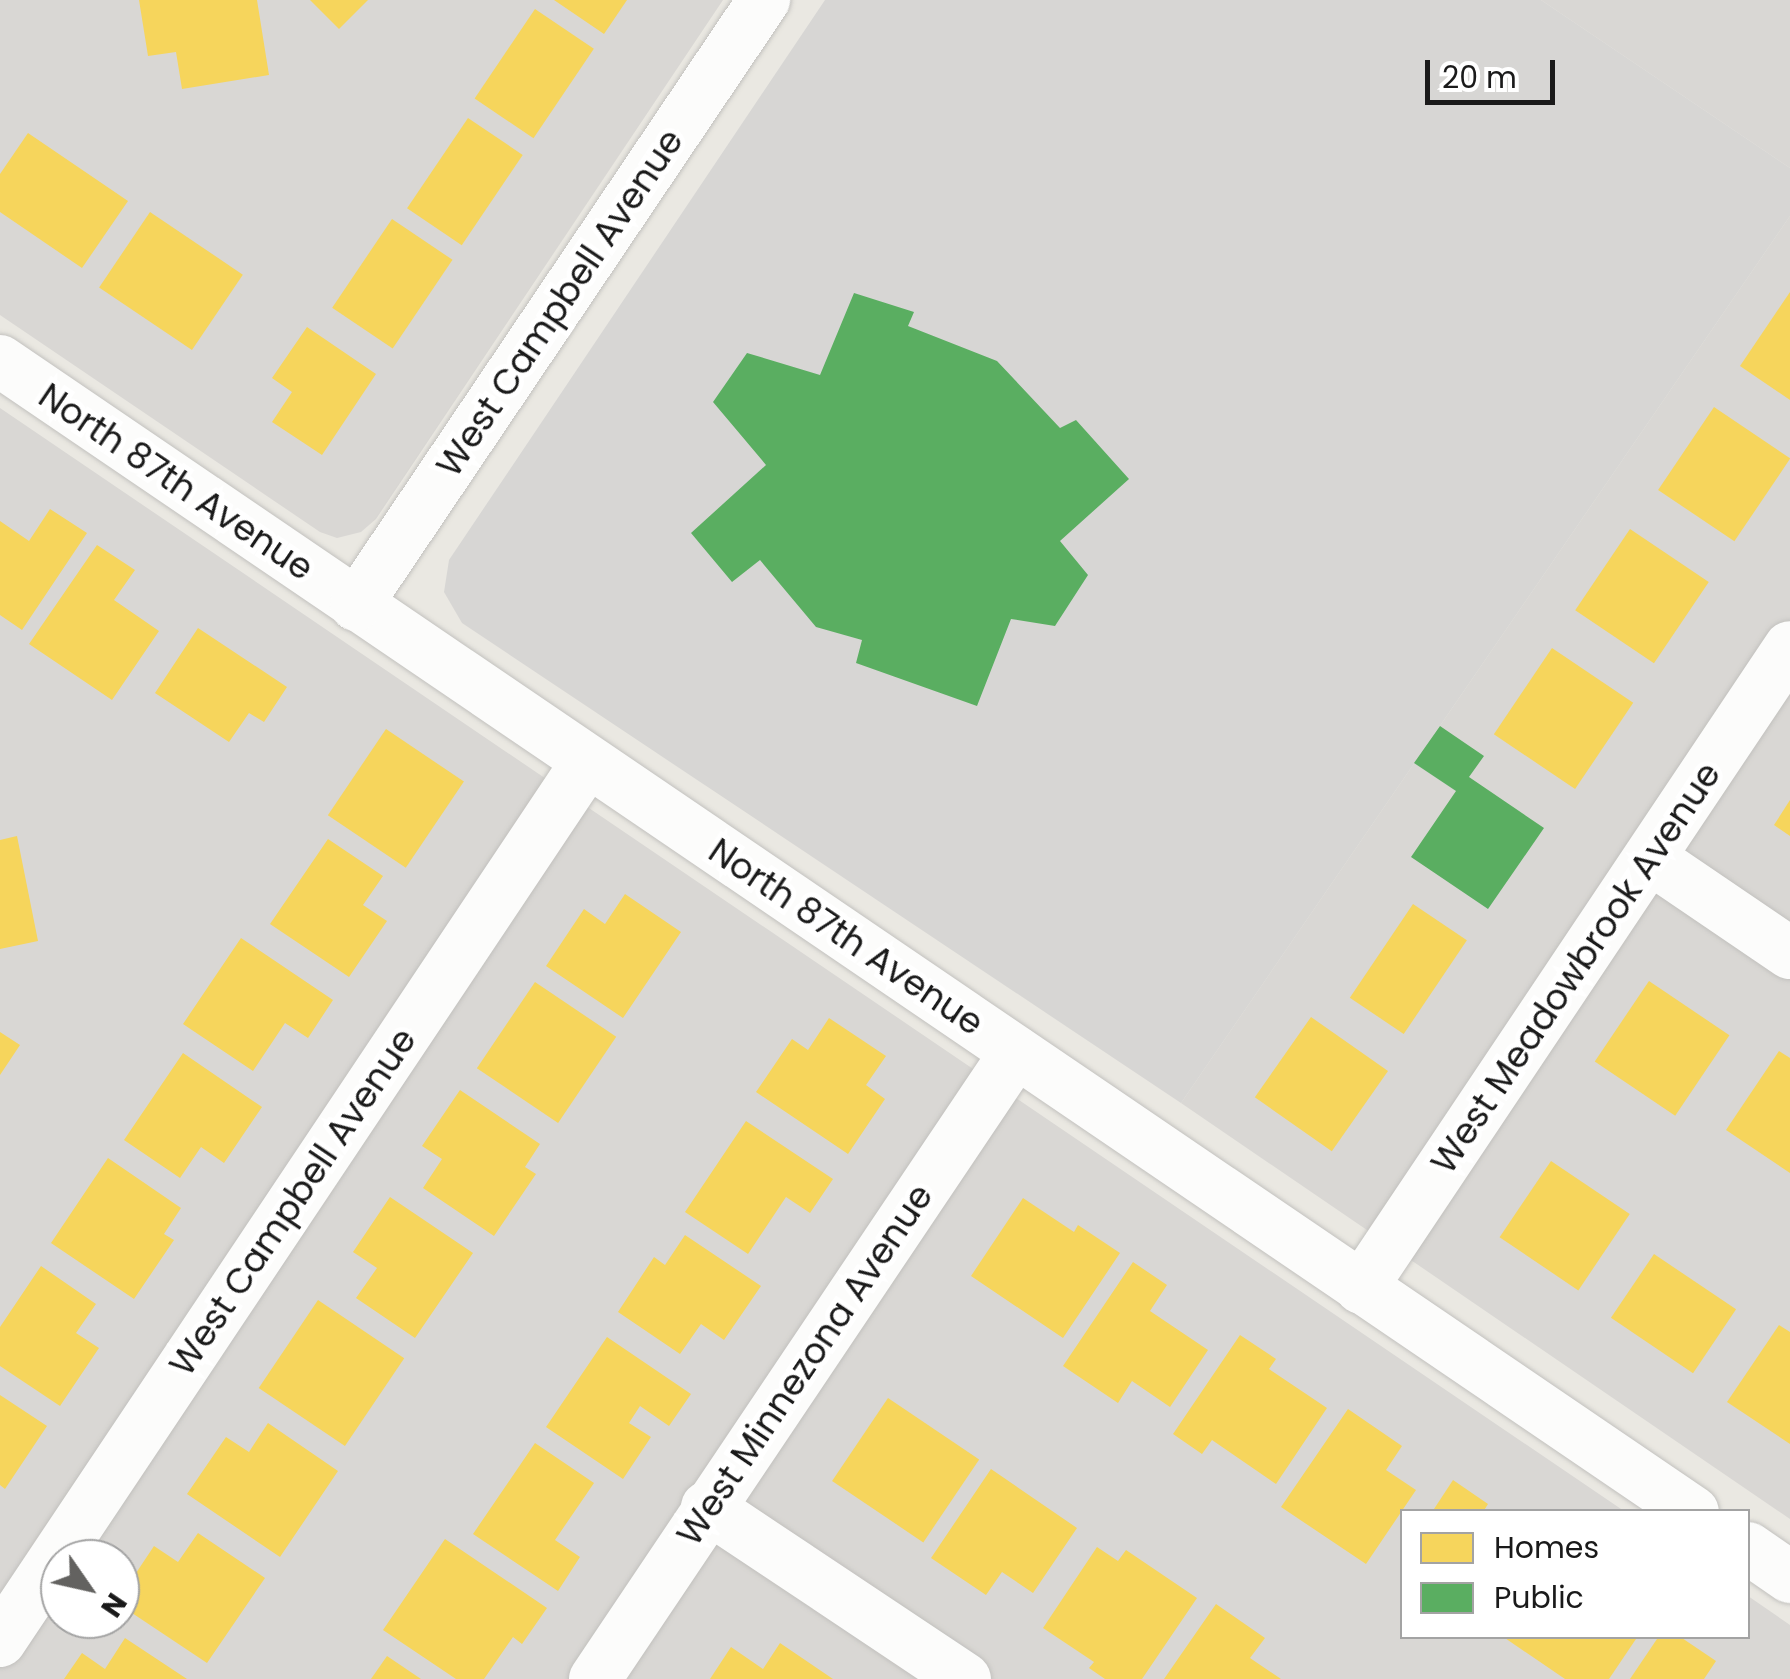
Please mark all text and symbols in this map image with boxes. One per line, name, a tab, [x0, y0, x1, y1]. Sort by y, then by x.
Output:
scale bar	[1430, 40, 1560, 102]
text: 20 m	[1442, 56, 1517, 99]
street label: West Campbell Avenue	[428, 121, 692, 485]
street label: North 87th Avenue	[31, 375, 321, 589]
street label: West Meadowbrook Avenue	[1422, 754, 1730, 1182]
street label: North 87th Avenue	[701, 830, 991, 1044]
street label: West Campbell Avenue	[161, 1020, 425, 1384]
street label: West Minnezona Avenue	[668, 1176, 942, 1554]
legend	[1400, 1509, 1750, 1639]
text: Homes	[1494, 1526, 1599, 1569]
north arrow	[40, 1539, 140, 1639]
text: Public	[1494, 1576, 1584, 1619]
text: N	[92, 1585, 136, 1625]

